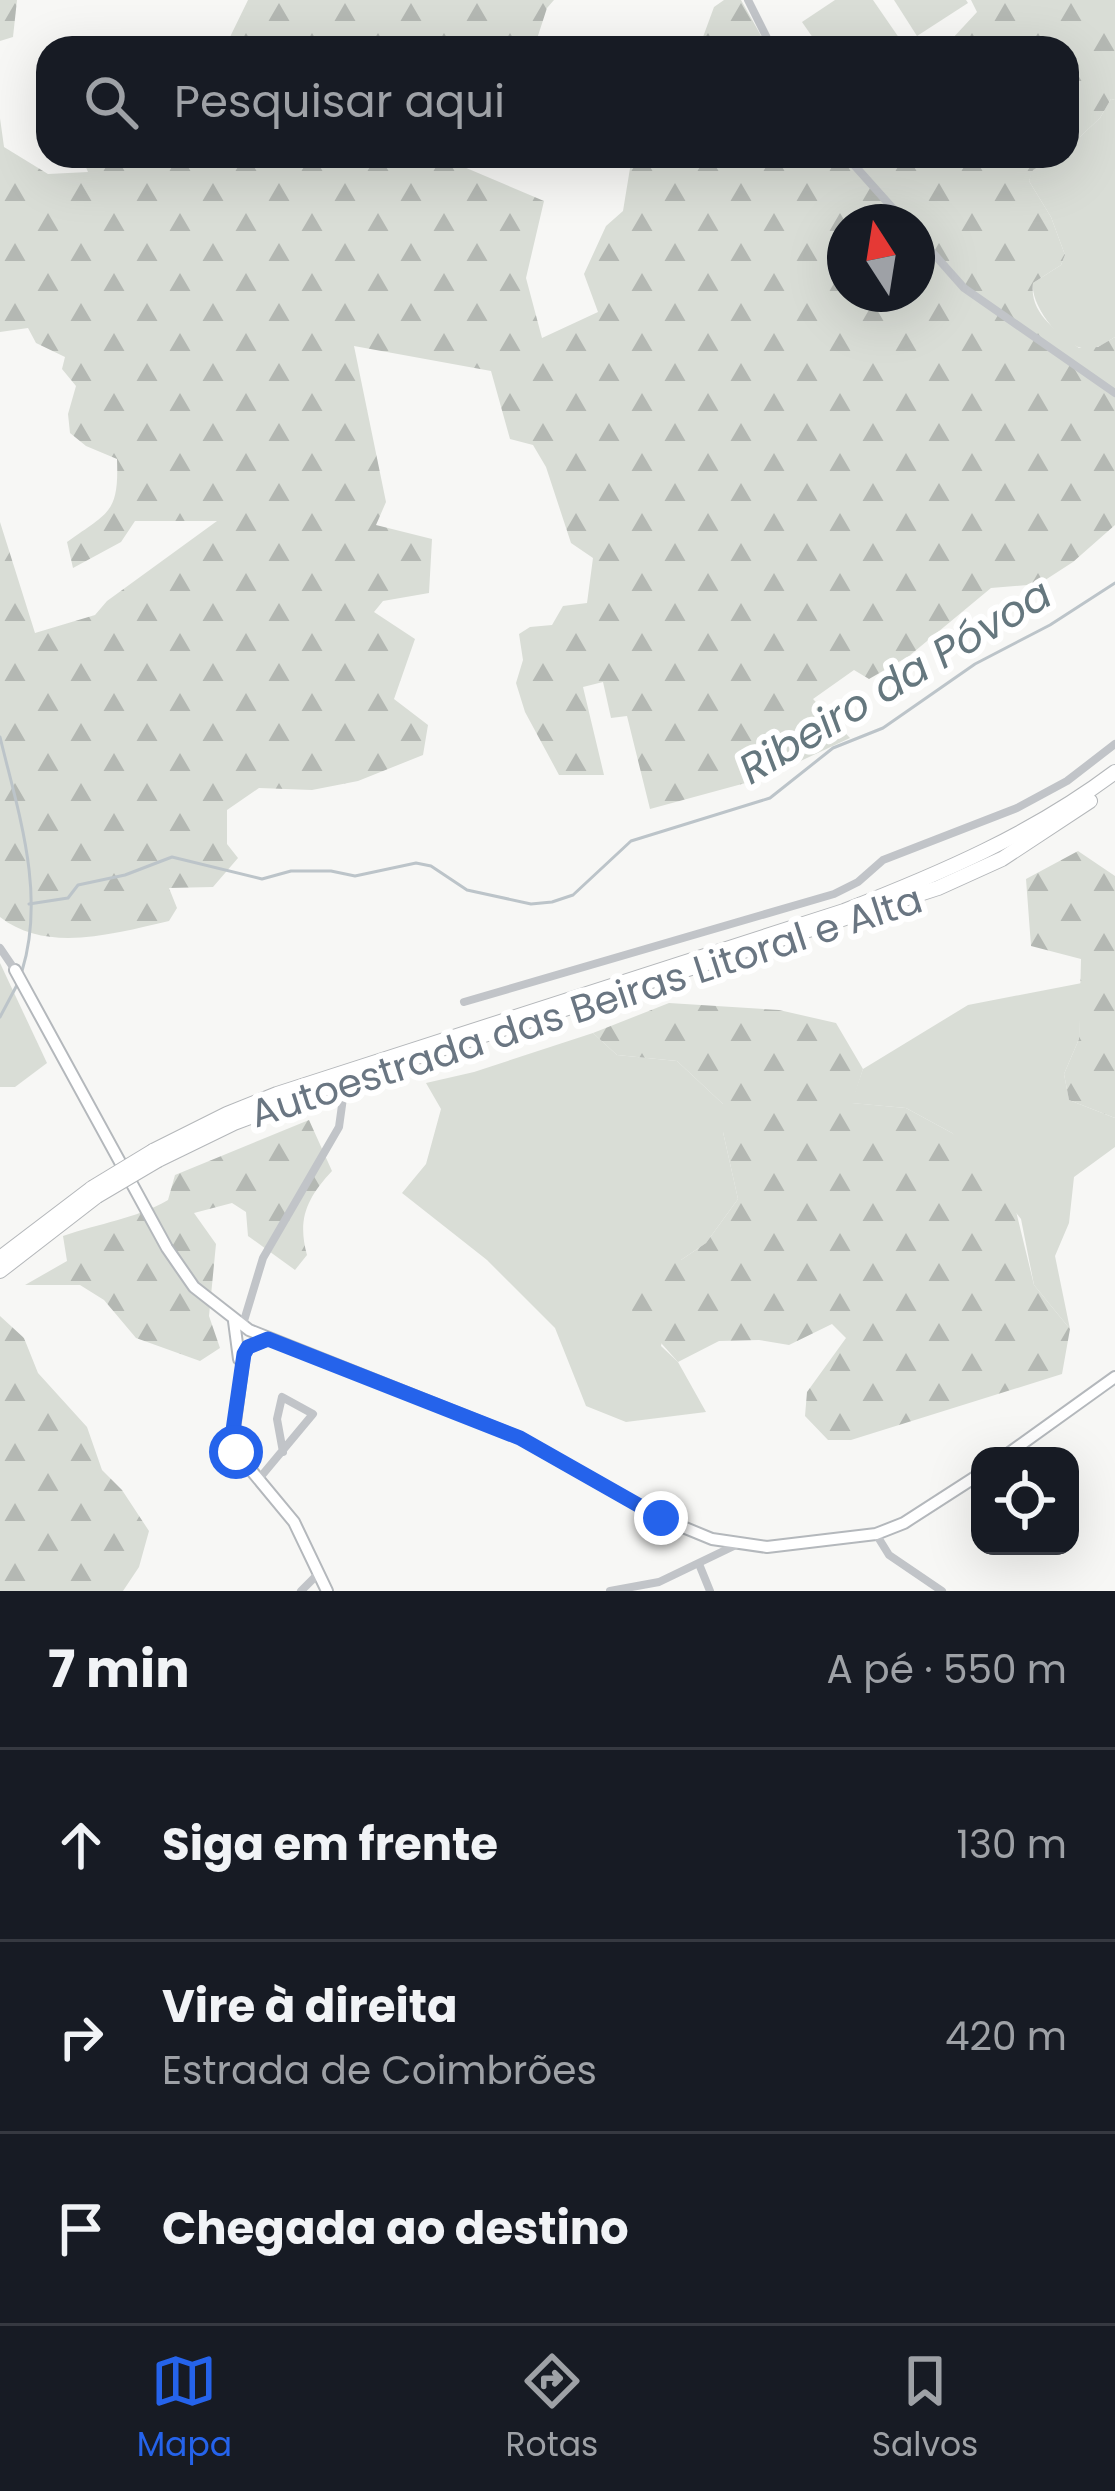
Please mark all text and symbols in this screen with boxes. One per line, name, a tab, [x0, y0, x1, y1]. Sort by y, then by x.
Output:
search box	[36, 36, 1079, 168]
icon: search	[78, 69, 144, 135]
text: Pesquisar aqui	[174, 70, 505, 133]
north arrow	[827, 204, 935, 312]
water label: Ribeiro da Póvoa	[728, 565, 1063, 798]
street label: Autoestrada das Beiras Litoral e Alta	[243, 872, 929, 1141]
route start	[209, 1425, 263, 1479]
map controls	[971, 1447, 1079, 1555]
button: locate	[971, 1447, 1079, 1555]
route end	[634, 1491, 688, 1545]
text: 7 min	[48, 1633, 190, 1705]
text: A pé · 550 m	[827, 1642, 1067, 1697]
icon: ahead	[48, 1812, 114, 1878]
text: Siga em frente	[162, 1813, 498, 1876]
text: 130 m	[956, 1817, 1067, 1872]
text: Vire à direita	[162, 1975, 458, 2038]
icon: right	[48, 2004, 114, 2070]
text: 420 m	[945, 2009, 1067, 2064]
text: Estrada de Coimbrões	[162, 2043, 597, 2098]
icon: arrive	[48, 2196, 114, 2262]
text: Chegada ao destino	[162, 2197, 629, 2260]
tab: Mapa	[137, 2348, 232, 2470]
tab: Rotas	[505, 2348, 598, 2470]
tab: Salvos	[872, 2348, 978, 2470]

